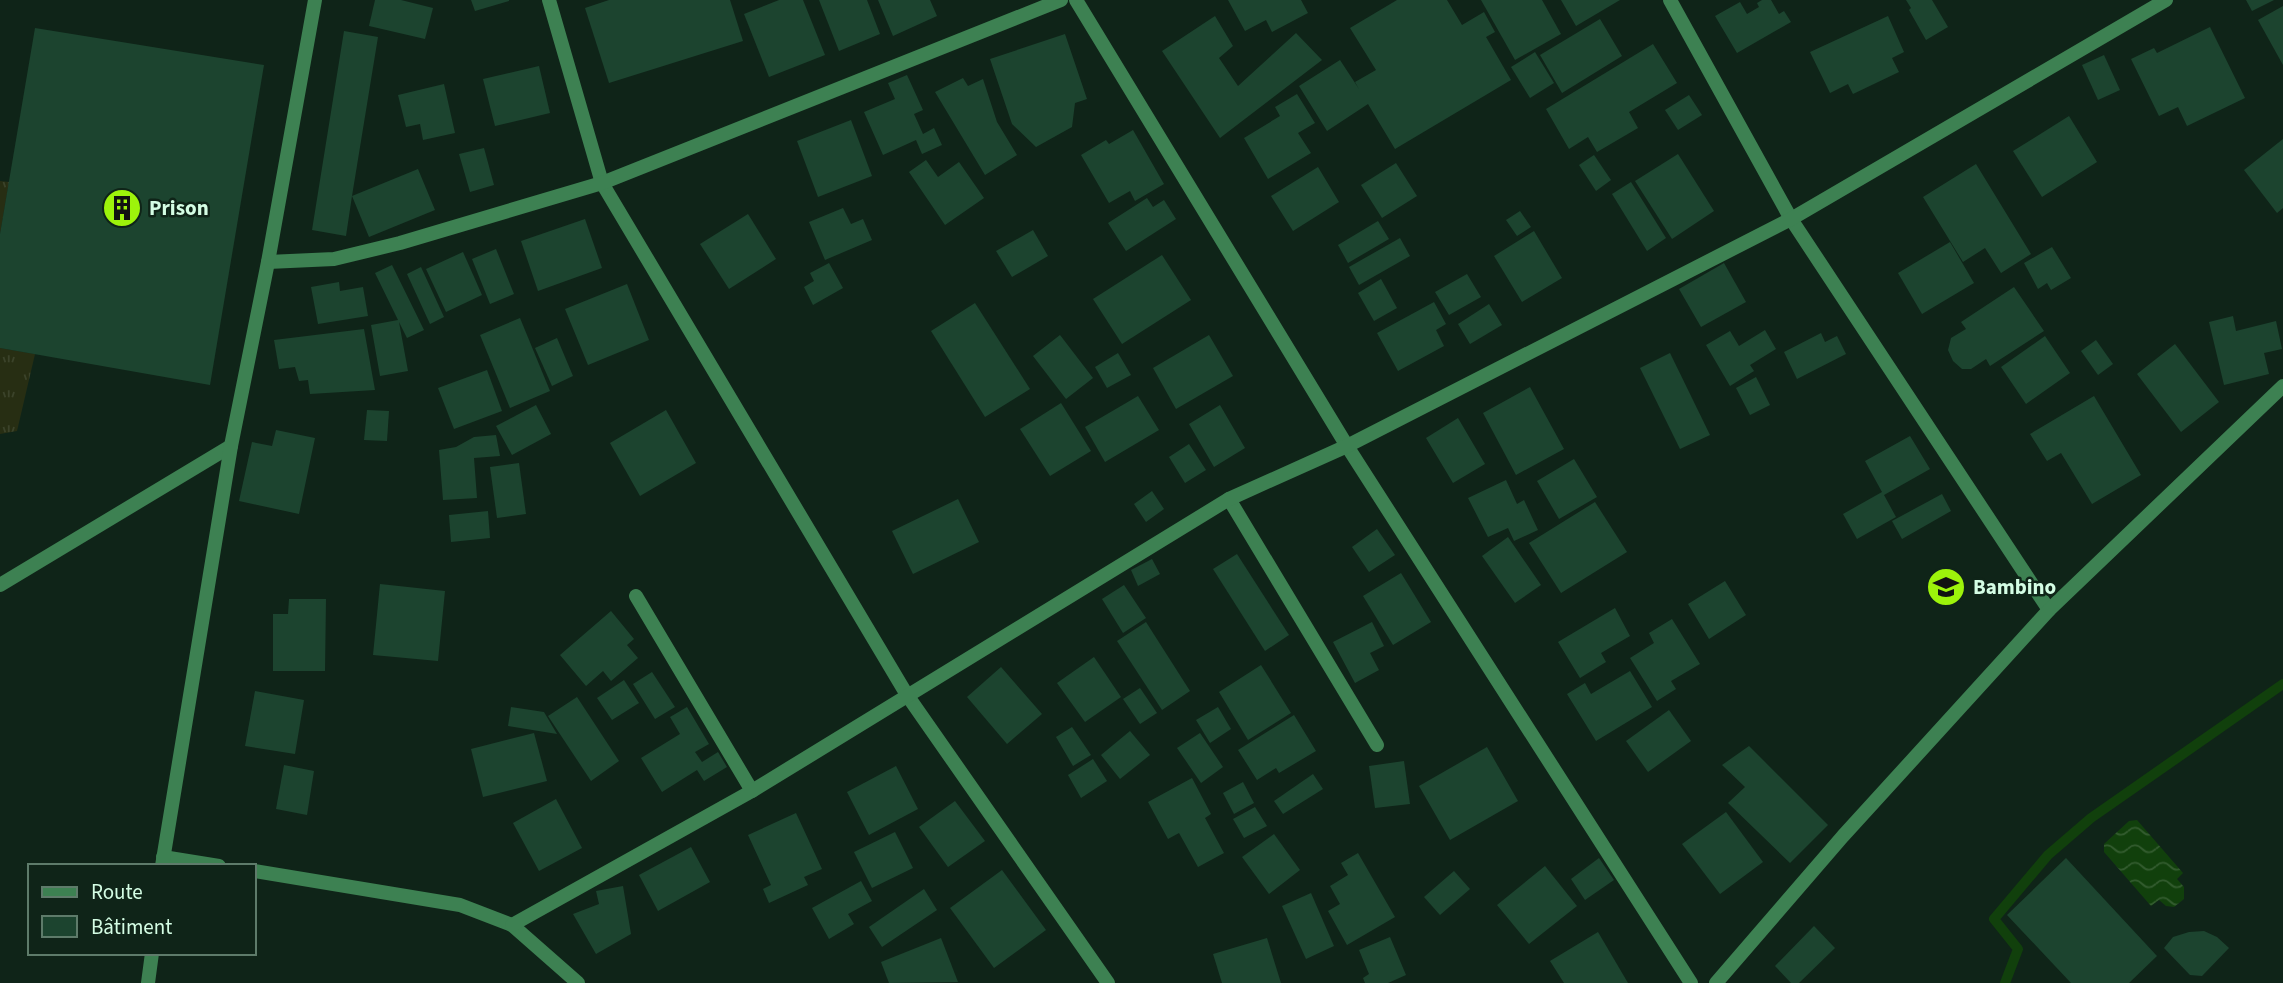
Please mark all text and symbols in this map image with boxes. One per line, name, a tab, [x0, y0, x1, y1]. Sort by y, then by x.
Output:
building icon: Prison	[101, 187, 143, 229]
place label: Prison	[149, 193, 209, 223]
school or university icon: Bambino	[1925, 566, 1967, 608]
place label: Bambino	[1973, 572, 2056, 602]
legend	[28, 864, 256, 955]
text: Route	[91, 877, 143, 907]
text: Bâtiment	[91, 912, 172, 942]

